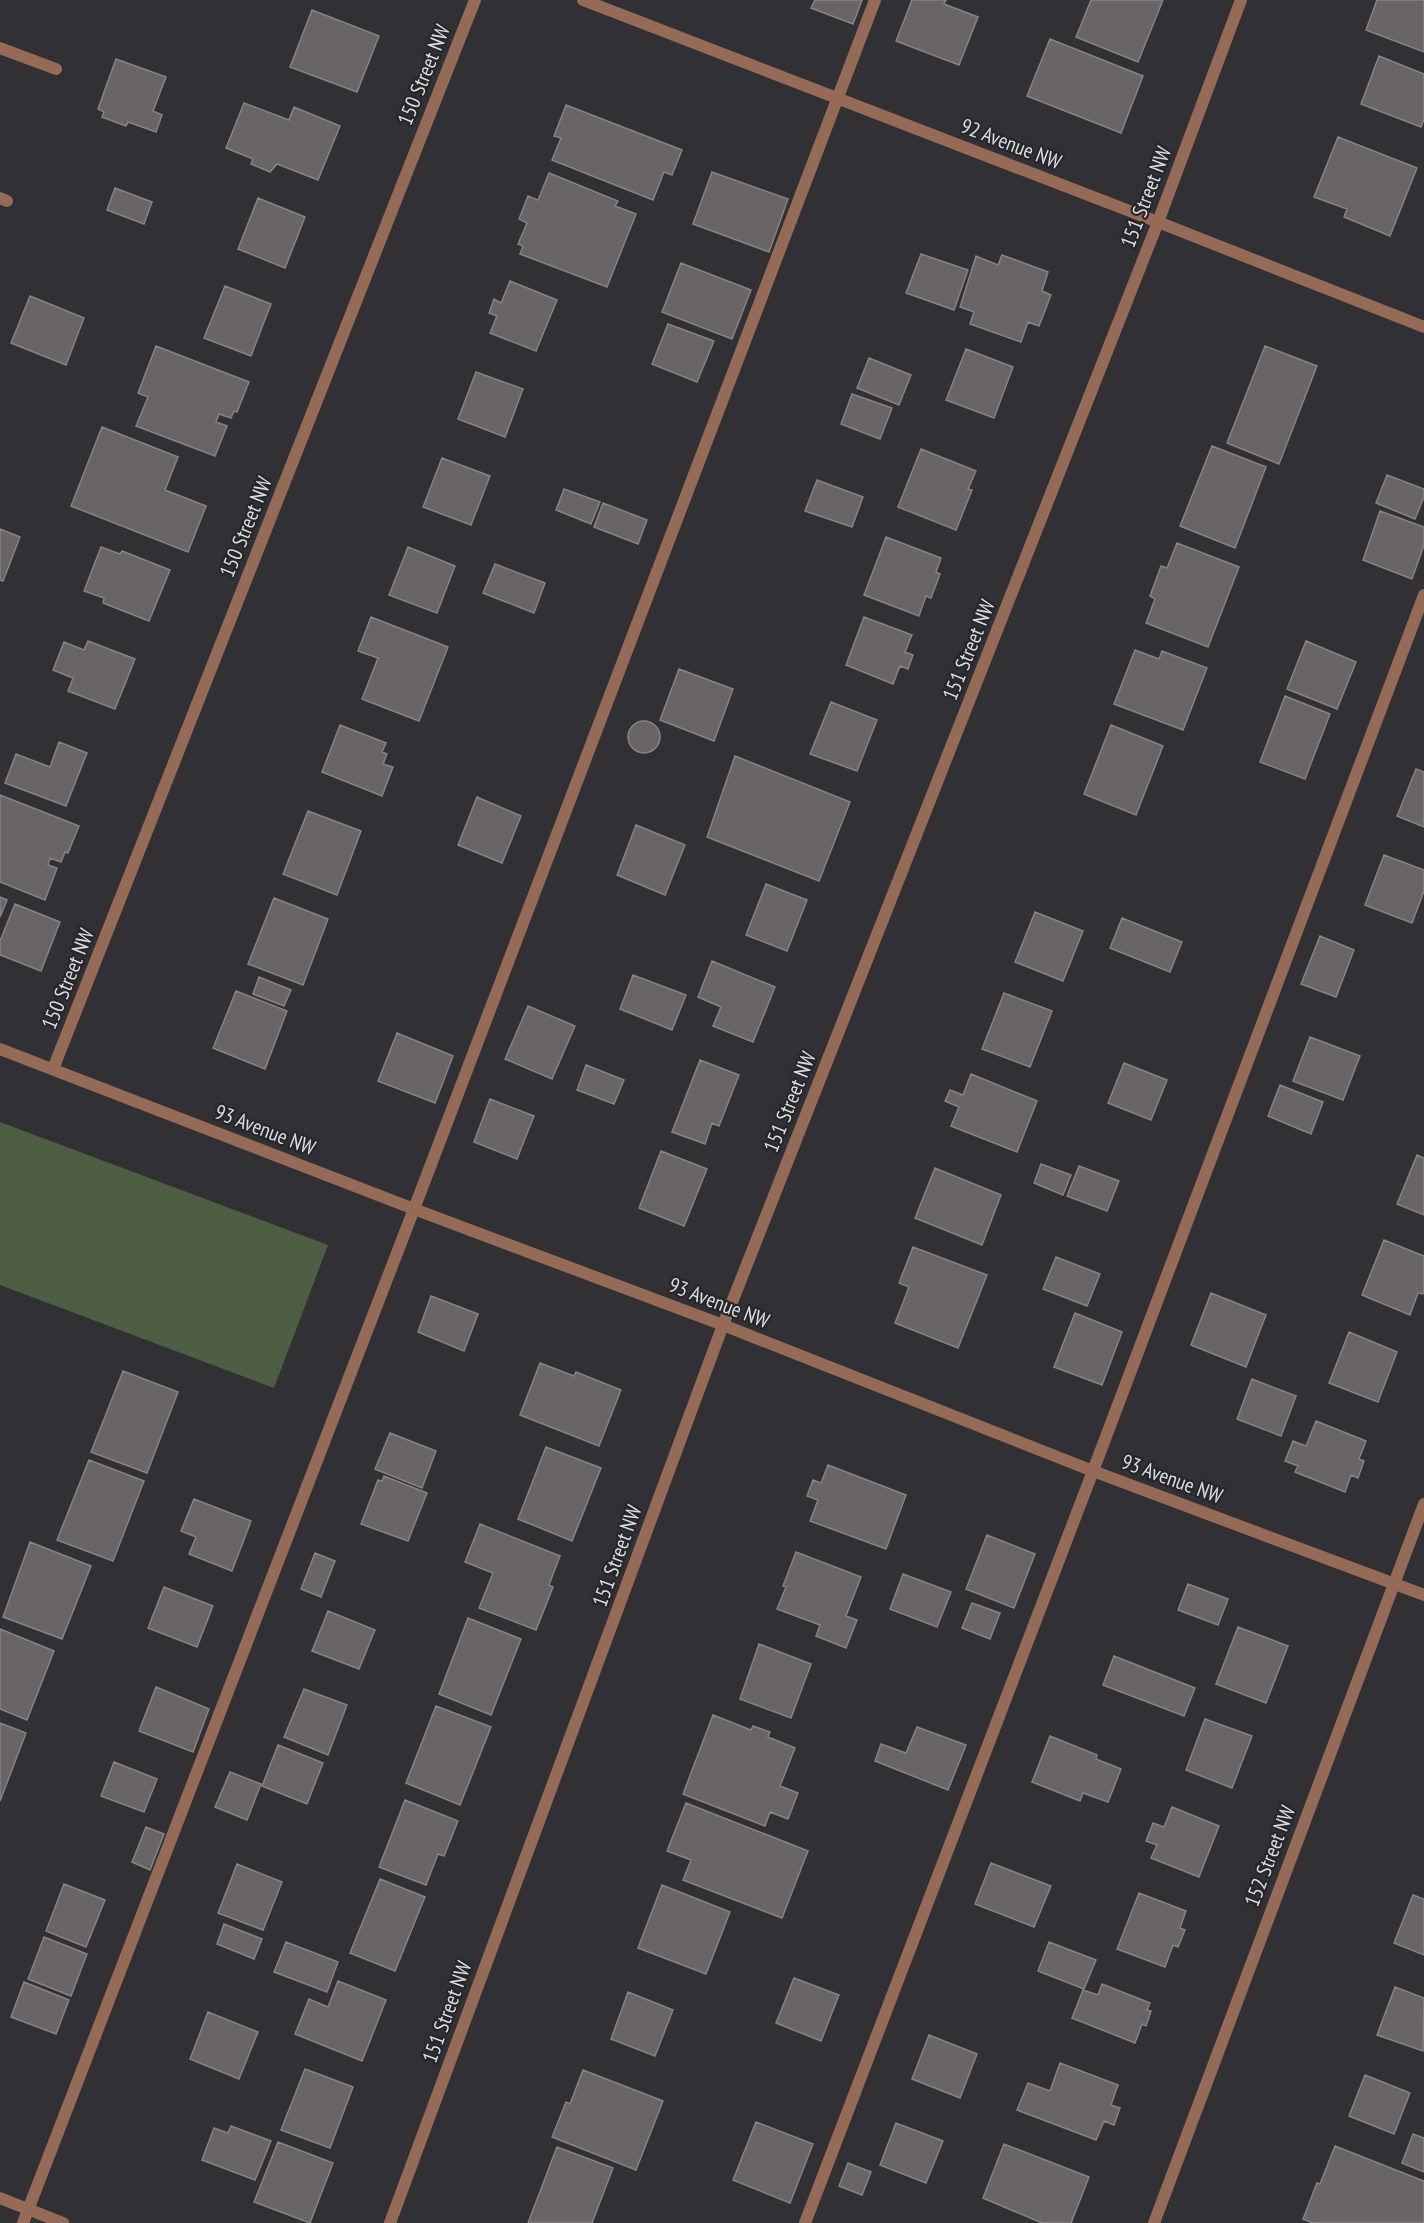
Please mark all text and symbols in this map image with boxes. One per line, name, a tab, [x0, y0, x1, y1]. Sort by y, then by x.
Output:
street label: 150 Street NW	[391, 21, 456, 129]
street label: 92 Avenue NW	[957, 112, 1065, 175]
street label: 151 Street NW	[1114, 142, 1177, 251]
street label: 150 Street NW	[213, 473, 278, 581]
street label: 151 Street NW	[936, 596, 1001, 704]
street label: 150 Street NW	[35, 925, 100, 1033]
street label: 151 Street NW	[757, 1048, 822, 1156]
street label: 93 Avenue NW	[211, 1098, 319, 1161]
street label: 93 Avenue NW	[665, 1271, 773, 1334]
street label: 93 Avenue NW	[1118, 1448, 1226, 1509]
street label: 151 Street NW	[586, 1501, 647, 1610]
street label: 152 Street NW	[1238, 1801, 1301, 1910]
street label: 151 Street NW	[416, 1957, 477, 2066]

